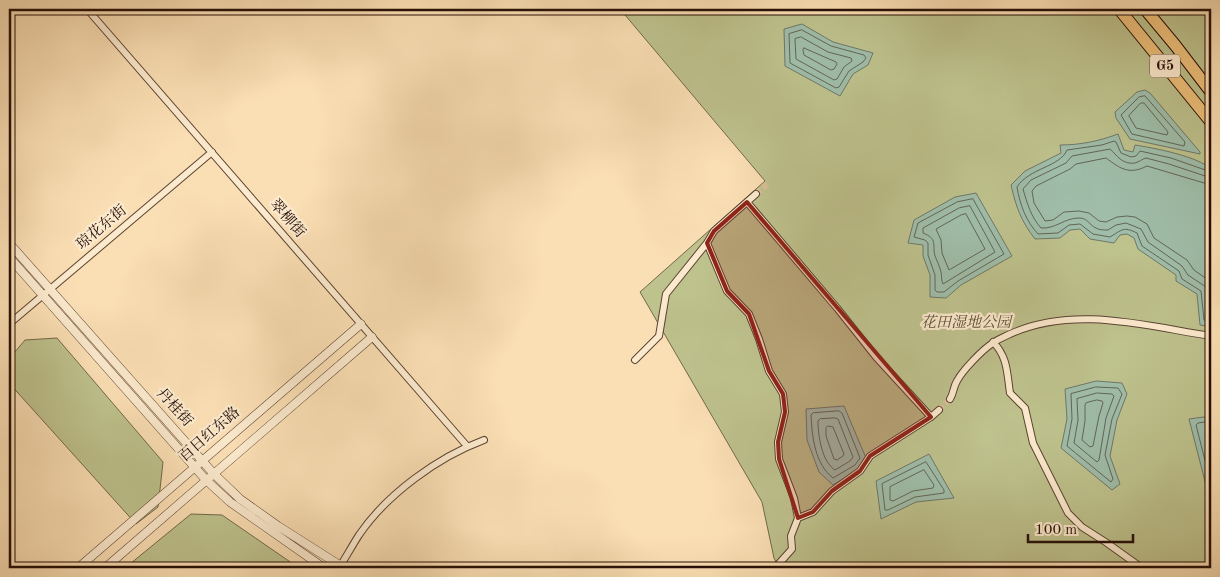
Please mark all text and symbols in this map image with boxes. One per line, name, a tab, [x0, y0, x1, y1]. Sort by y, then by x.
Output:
road number: G5	[1150, 54, 1180, 78]
street label: 翠柳街	[267, 196, 309, 241]
street label: 琼花东街	[73, 201, 130, 253]
park label: 花田湿地公园	[921, 314, 1013, 331]
street label: 丹桂街	[153, 385, 196, 430]
street label: 百日红东路	[175, 403, 243, 465]
scale bar	[1028, 512, 1132, 544]
text: 100 m	[1035, 523, 1077, 538]

